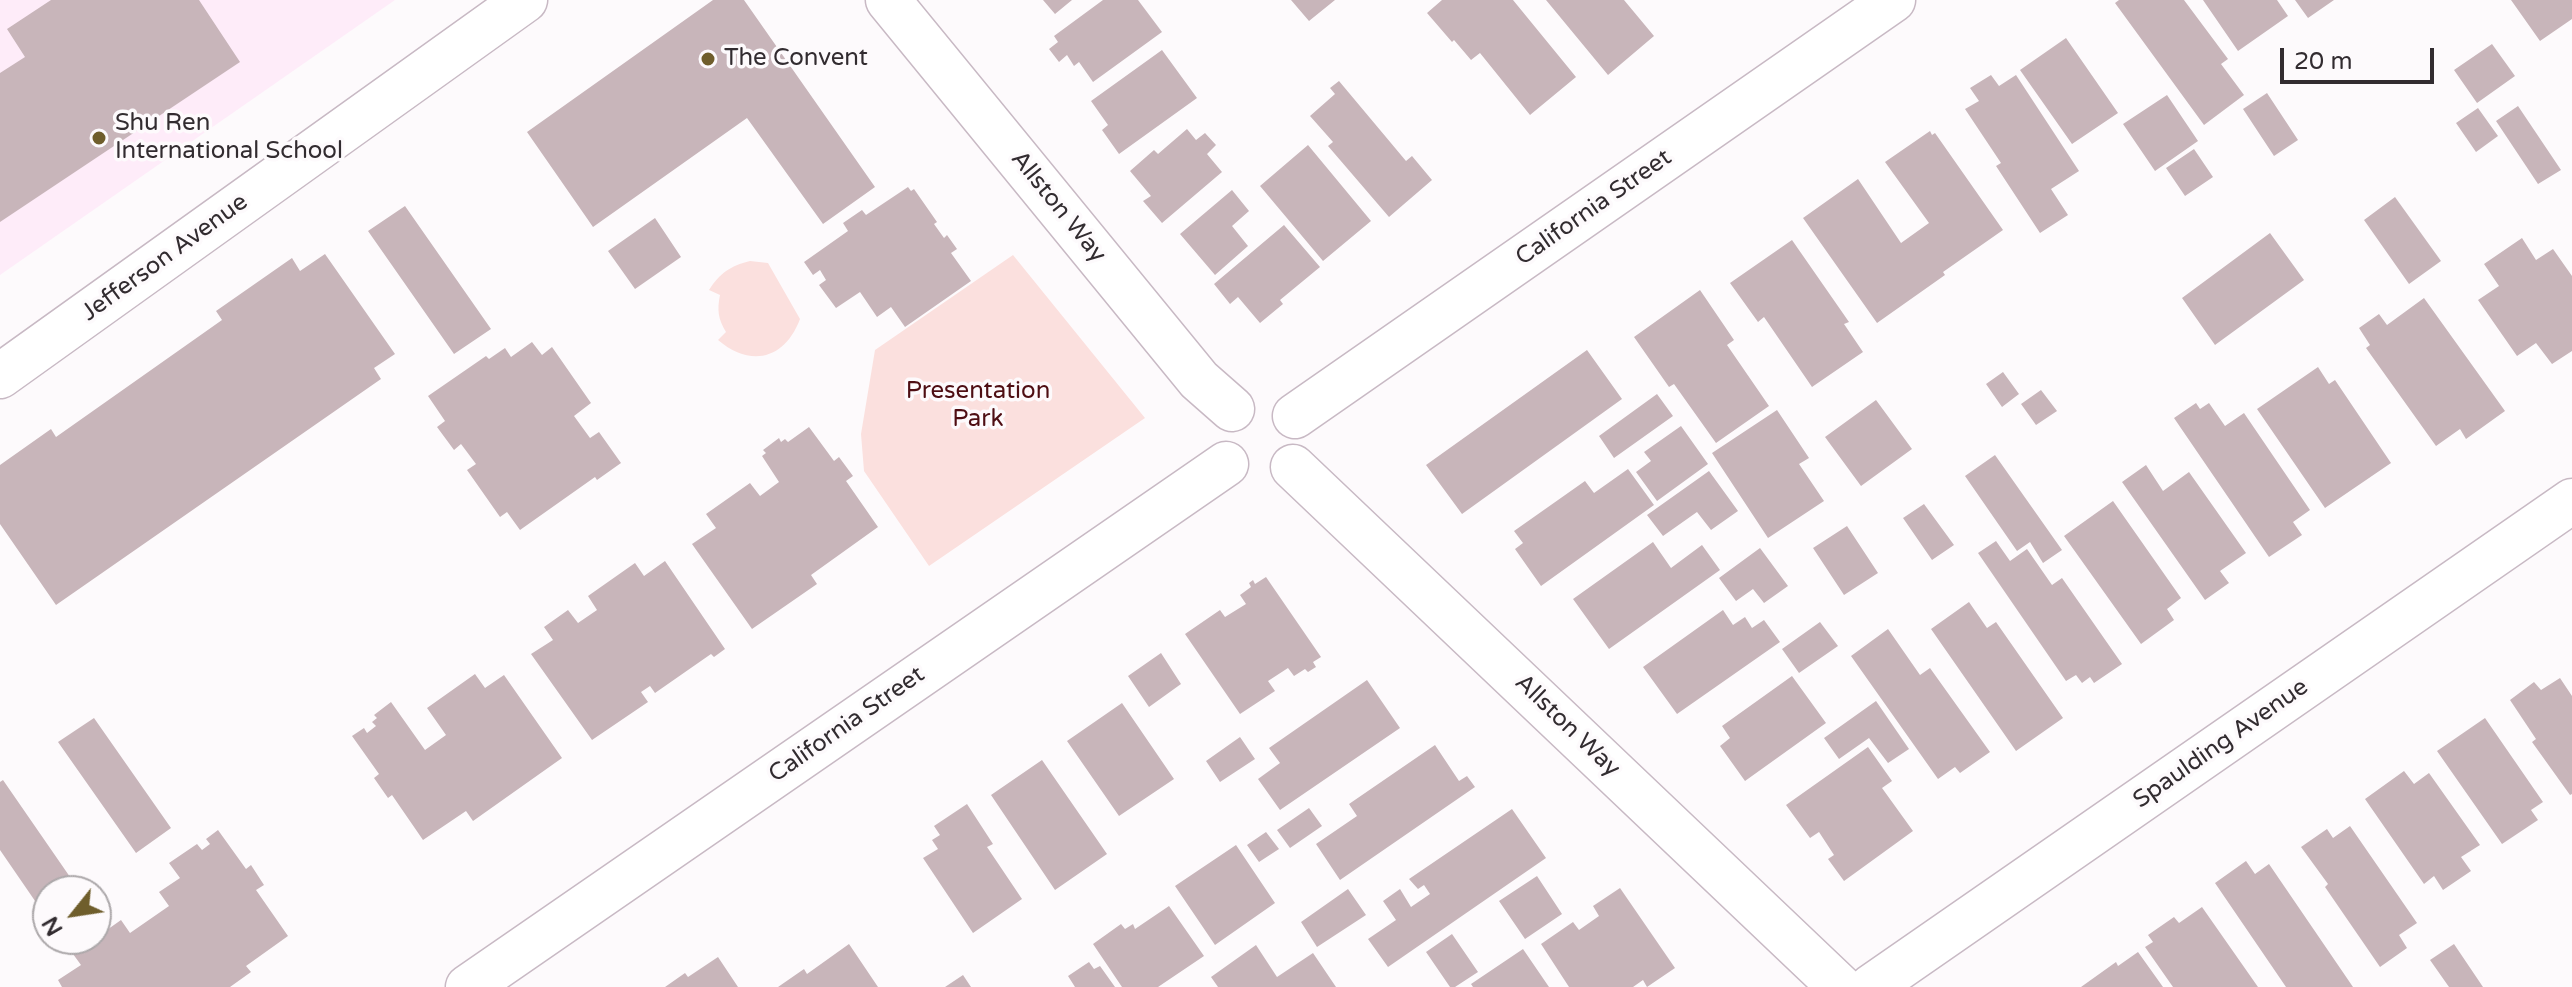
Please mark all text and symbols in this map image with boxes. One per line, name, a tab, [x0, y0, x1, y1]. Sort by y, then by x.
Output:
scale bar	[2284, 32, 2438, 82]
place label: The Convent	[724, 45, 868, 73]
text: 20 m	[2294, 47, 2352, 76]
marker: The Convent	[699, 50, 717, 68]
place label: Shu Ren International School	[115, 110, 343, 166]
marker: Shu Ren International School	[90, 129, 108, 147]
street label: California Street	[1511, 144, 1677, 272]
street label: Allston Way	[1004, 145, 1112, 269]
street label: Jefferson Avenue	[76, 188, 254, 328]
park label: Presentation Park	[906, 378, 1050, 434]
street label: California Street	[764, 661, 930, 789]
street label: Allston Way	[1508, 669, 1626, 783]
street label: Spaulding Avenue	[2128, 673, 2314, 815]
north arrow	[32, 875, 112, 955]
text: N	[37, 912, 69, 940]

